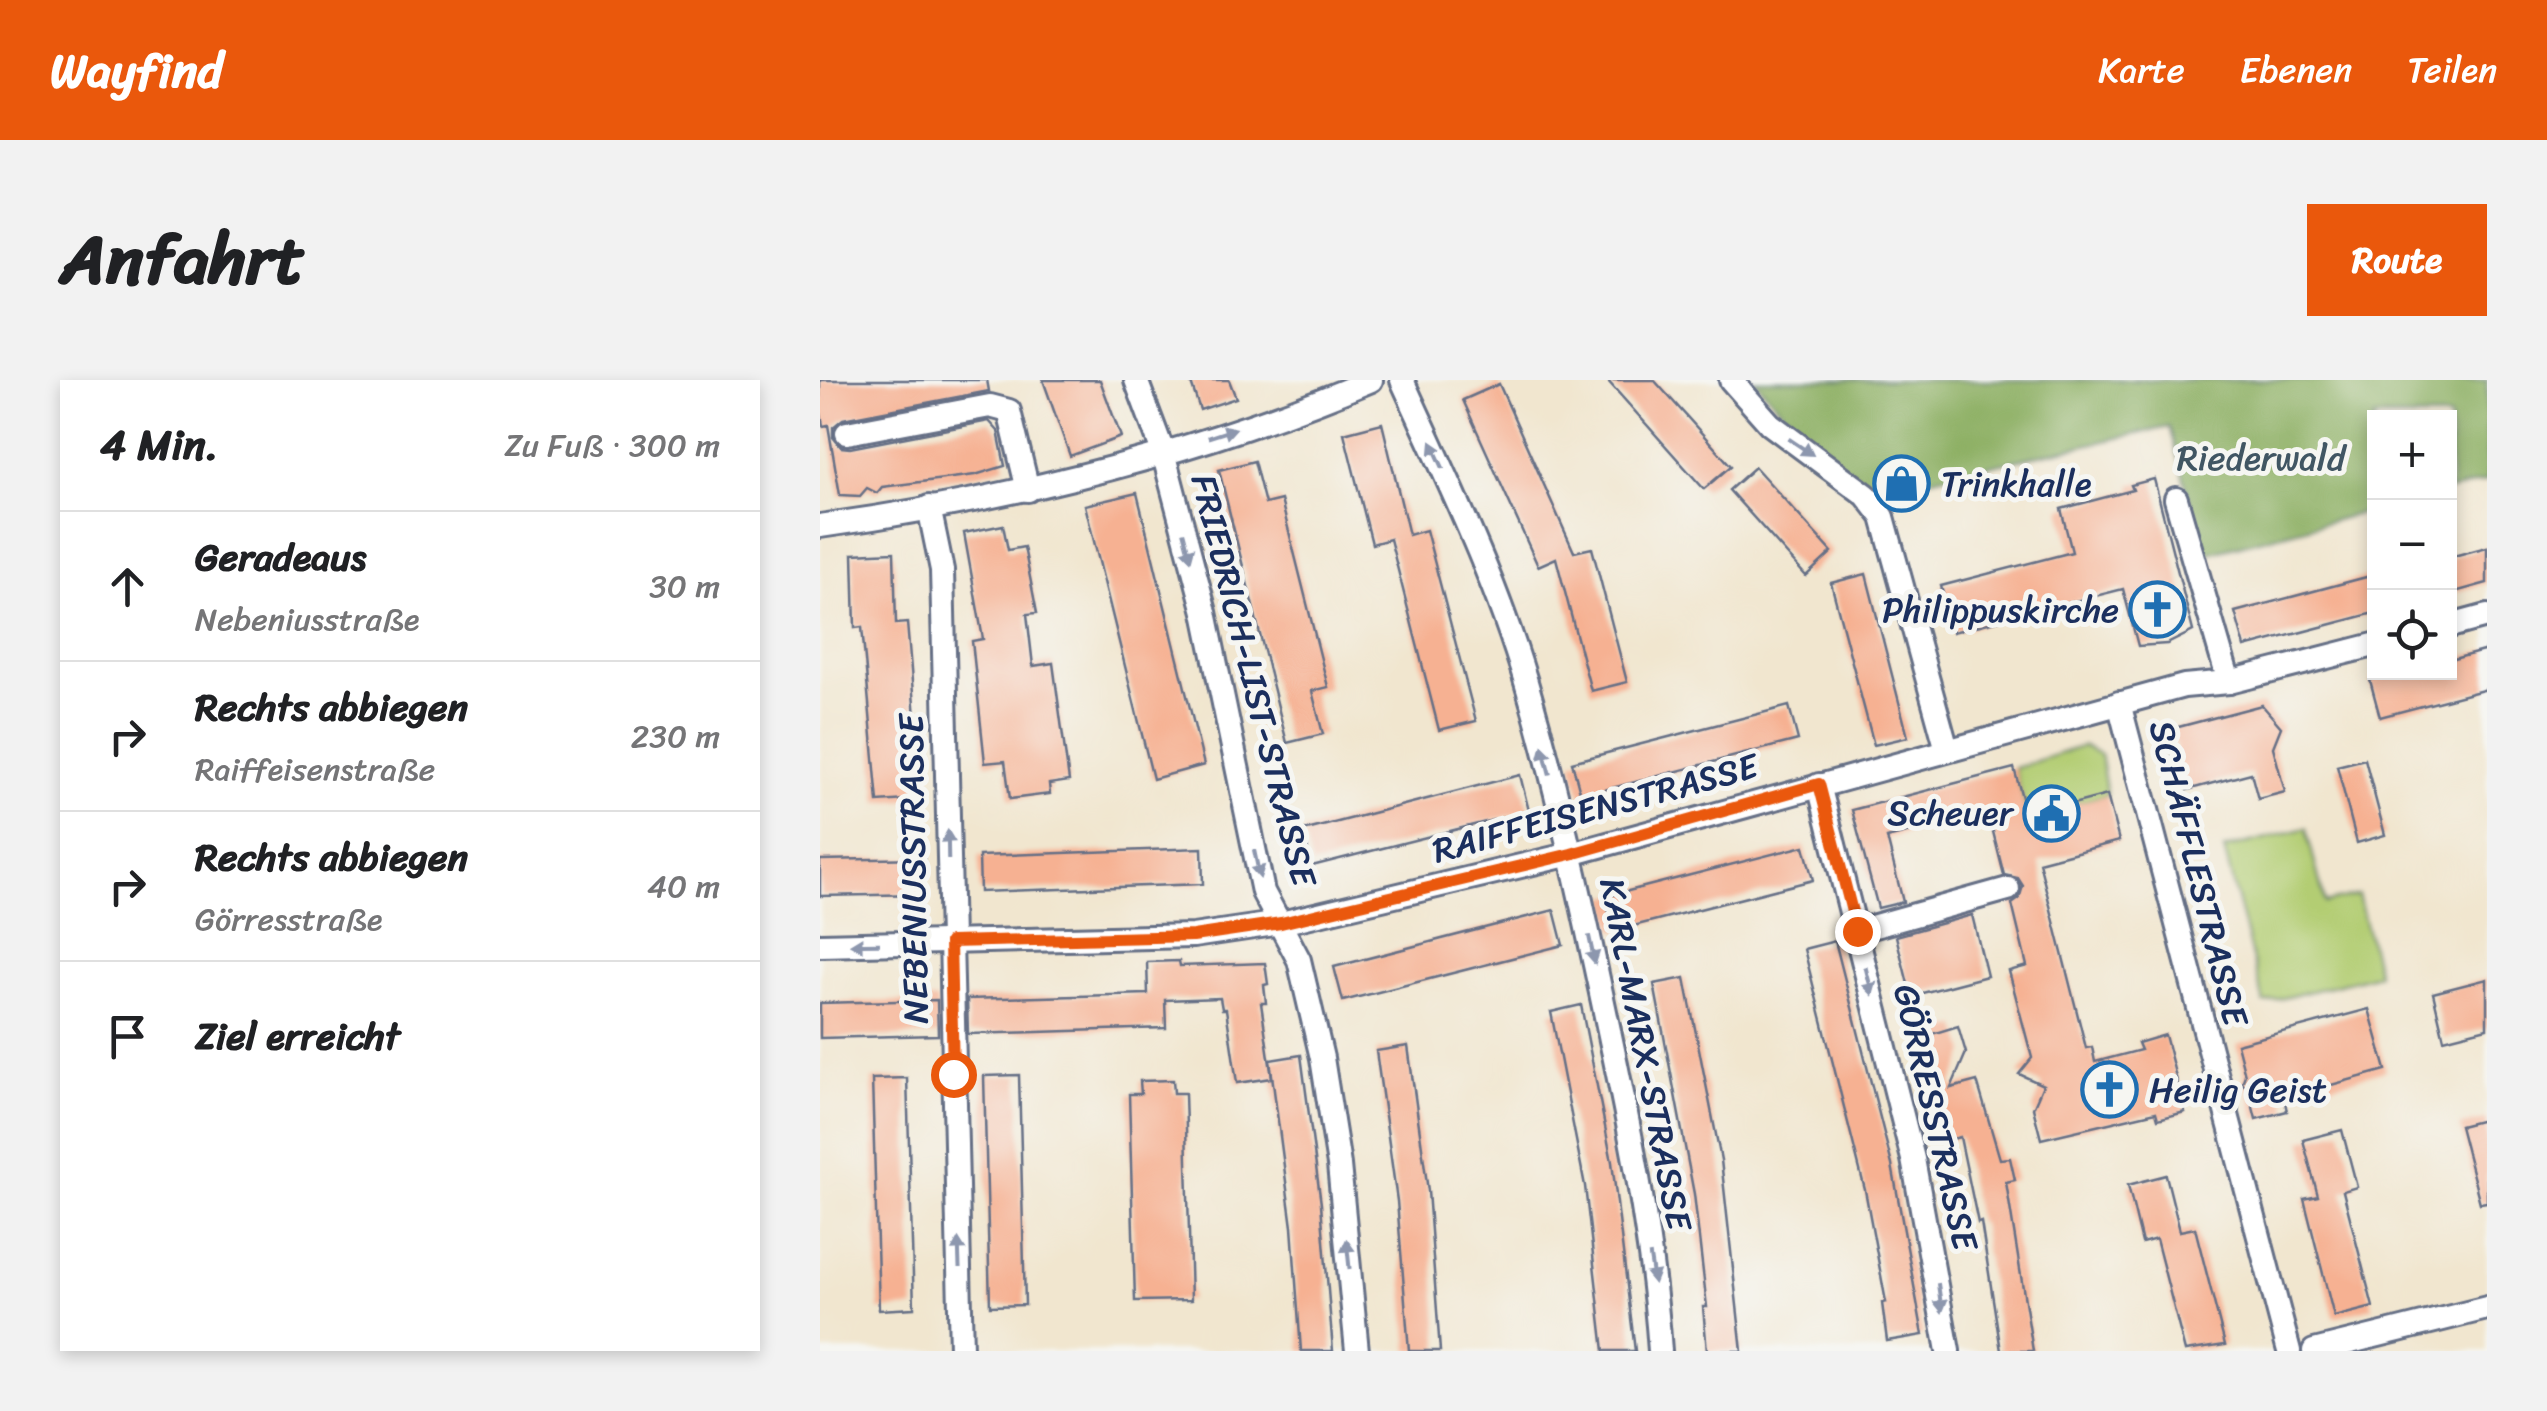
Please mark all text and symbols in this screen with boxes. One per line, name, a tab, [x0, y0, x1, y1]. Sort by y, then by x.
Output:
text: Wayfind	[50, 28, 223, 113]
text: Karte	[2098, 39, 2185, 101]
text: Ebenen	[2240, 39, 2352, 101]
text: Teilen	[2407, 39, 2497, 101]
text: Anfahrt	[60, 198, 305, 322]
button: Route	[2307, 204, 2487, 316]
text: 4 Min.	[100, 408, 218, 482]
map controls	[2367, 410, 2457, 680]
button: +	[2367, 410, 2457, 500]
text: Zu Fuß · 300 m	[504, 417, 720, 474]
one-way arrow	[1207, 424, 1237, 439]
park label: Riederwald	[2177, 427, 2348, 489]
one-way arrow	[1787, 437, 1814, 456]
one-way arrow	[1428, 440, 1445, 469]
place label: Trinkhalle	[1941, 453, 2092, 515]
shop icon: Trinkhalle	[1872, 454, 1932, 514]
street label: FRIEDRICH-LIST-STRASSE	[1173, 467, 1336, 895]
button: −	[2367, 500, 2457, 590]
text: Geradeaus	[195, 524, 366, 591]
one-way arrow	[1180, 531, 1196, 562]
text: 30 m	[649, 558, 720, 615]
icon: ahead	[100, 559, 155, 614]
place label: Philippuskirche	[1882, 579, 2119, 641]
church icon: Philippuskirche	[2128, 580, 2188, 640]
button: locate	[2367, 590, 2457, 680]
text: Nebeniusstraße	[195, 591, 419, 648]
text: Rechts abbiegen	[195, 674, 468, 741]
text: 230 m	[631, 708, 720, 765]
icon: right	[100, 709, 155, 764]
street label: NEBENIUSSTRASSE	[879, 711, 947, 1024]
street label: SCHÄFFLESTRASSE	[2131, 714, 2268, 1035]
street label: RAIFFEISENSTRASSE	[1425, 734, 1767, 881]
text: Raiffeisenstraße	[195, 741, 435, 798]
one-way arrow	[1538, 744, 1553, 775]
place label: Scheuer	[1887, 782, 2015, 844]
public building icon: Scheuer	[2022, 783, 2082, 843]
text: Rechts abbiegen	[195, 824, 468, 891]
one-way arrow	[939, 829, 955, 861]
one-way arrow	[1250, 849, 1266, 880]
text: 40 m	[647, 858, 720, 915]
icon: right	[100, 859, 155, 914]
street label: KARL-MARX-STRASSE	[1581, 873, 1711, 1238]
text: Görresstraße	[195, 891, 382, 948]
route end	[1835, 909, 1881, 955]
one-way arrow	[1584, 935, 1600, 966]
one-way arrow	[848, 937, 880, 953]
one-way arrow	[1862, 966, 1877, 997]
street label: GÖRRESSTRASSE	[1875, 978, 1997, 1259]
text: Ziel erreicht	[195, 1003, 400, 1070]
icon: arrive	[100, 1009, 155, 1064]
route start	[931, 1052, 977, 1098]
place label: Heilig Geist	[2149, 1059, 2327, 1121]
church icon: Heilig Geist	[2080, 1060, 2140, 1120]
one-way arrow	[950, 1236, 966, 1268]
one-way arrow	[1340, 1238, 1356, 1269]
one-way arrow	[1645, 1254, 1660, 1285]
one-way arrow	[1933, 1282, 1949, 1314]

